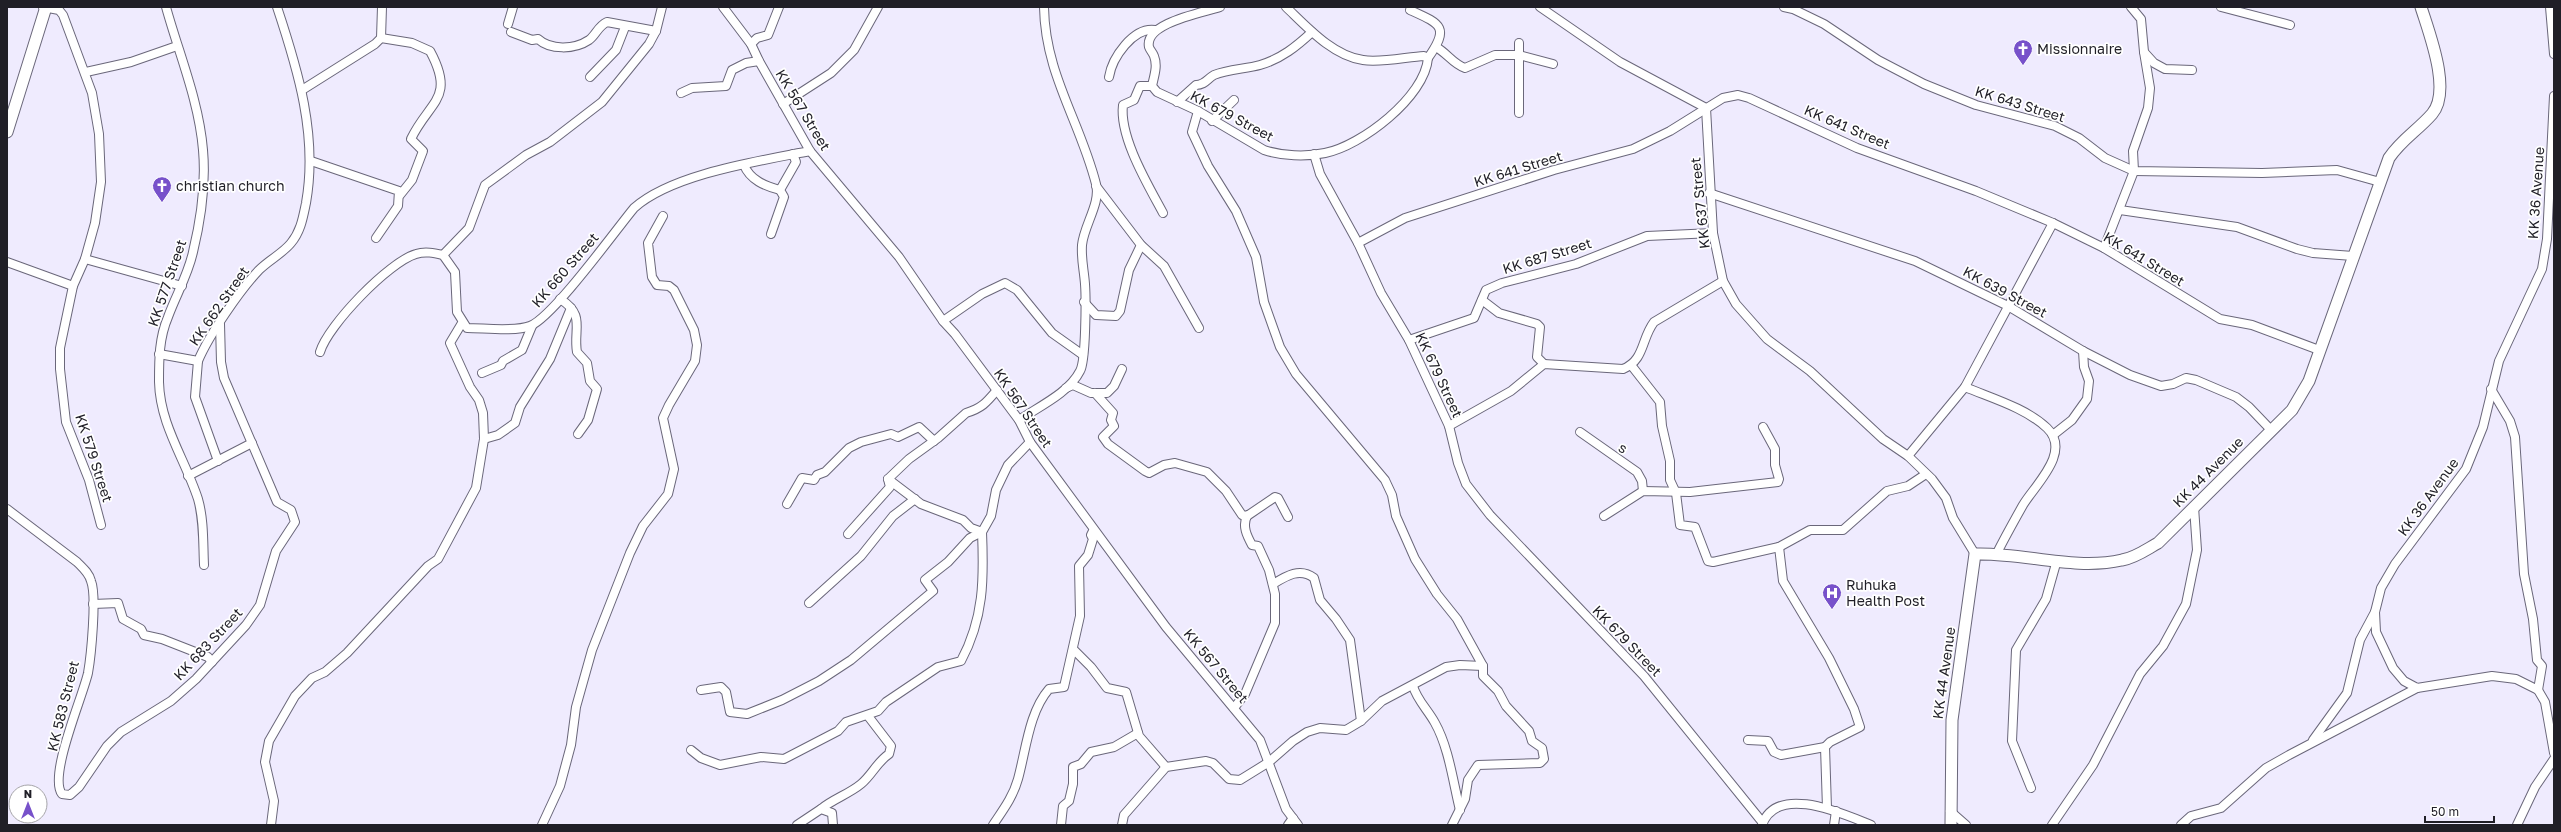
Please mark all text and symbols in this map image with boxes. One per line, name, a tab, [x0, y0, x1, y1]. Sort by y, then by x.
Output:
church icon: Missionnaire	[2012, 38, 2034, 66]
place label: Missionnaire	[2037, 40, 2122, 57]
street label: KK 567 Street	[773, 66, 834, 153]
street label: KK 643 Street	[1973, 82, 2067, 125]
street label: KK 679 Street	[1188, 86, 1277, 145]
street label: KK 641 Street	[1802, 101, 1893, 152]
street label: KK 36 Avenue	[2524, 146, 2547, 240]
street label: KK 641 Street	[1472, 147, 1564, 190]
street label: KK 637 Street	[1686, 156, 1713, 250]
church icon: christian church	[151, 175, 173, 203]
place label: christian church	[176, 177, 285, 194]
street label: KK 641 Street	[2101, 228, 2188, 289]
street label: KK 660 Street	[528, 229, 602, 310]
street label: KK 687 Street	[1500, 234, 1593, 277]
street label: KK 577 Street	[144, 237, 189, 329]
street label: KK 639 Street	[1960, 262, 2050, 321]
street label: KK 662 Street	[185, 263, 252, 349]
street label: KK 679 Street	[1412, 329, 1467, 420]
street label: KK 567 Street	[991, 365, 1056, 451]
street label: KK 579 Street	[72, 412, 117, 504]
street label: KK 44 Avenue	[2169, 433, 2246, 510]
street label: s	[1616, 438, 1631, 457]
street label: KK 36 Avenue	[2394, 454, 2462, 539]
place label: Ruhuka Health Post	[1846, 576, 1925, 609]
hospital icon: Ruhuka Health Post	[1821, 582, 1843, 610]
street label: KK 679 Street	[1589, 602, 1665, 680]
street label: KK 683 Street	[170, 604, 246, 683]
street label: KK 567 Street	[1180, 625, 1252, 706]
street label: KK 44 Avenue	[1929, 626, 1958, 720]
street label: KK 583 Street	[43, 659, 82, 753]
north arrow	[8, 784, 48, 824]
text: N	[24, 787, 32, 800]
scale bar	[2425, 798, 2494, 824]
text: 50 m	[2431, 804, 2459, 819]

